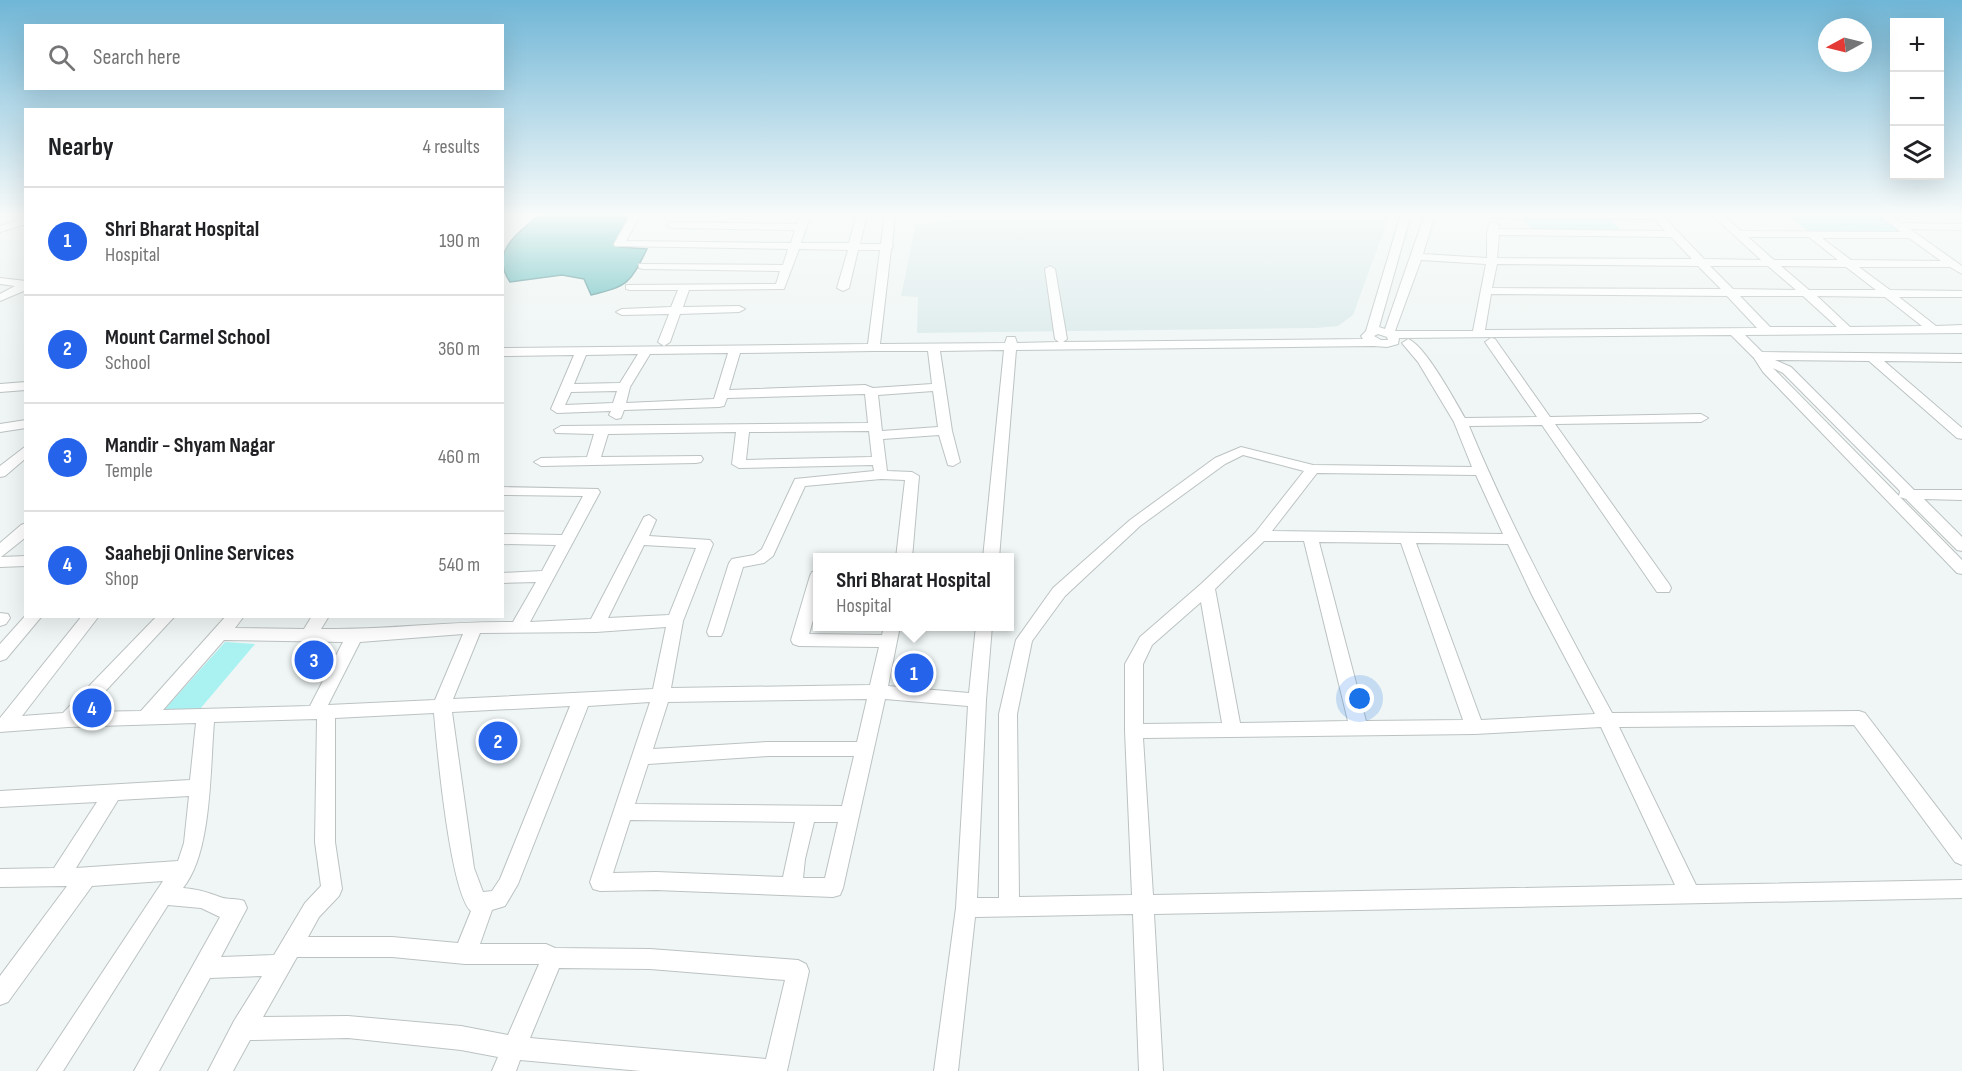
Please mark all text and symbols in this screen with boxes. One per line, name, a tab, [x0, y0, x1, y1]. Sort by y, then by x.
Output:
north arrow	[1818, 18, 1872, 72]
map controls	[1890, 18, 1944, 180]
button: +	[1890, 18, 1944, 72]
search box	[24, 24, 504, 90]
icon: search	[45, 41, 78, 74]
text: Search here	[93, 44, 180, 71]
button: −	[1890, 72, 1944, 126]
button: layers	[1890, 126, 1944, 180]
text: Nearby	[48, 132, 114, 163]
text: 4 results	[423, 135, 480, 159]
text: Shri Bharat Hospital	[105, 216, 259, 243]
text: 1	[64, 229, 71, 253]
text: 190 m	[439, 229, 480, 253]
text: Hospital	[105, 243, 160, 267]
text: Mount Carmel School	[105, 324, 270, 351]
text: 2	[63, 337, 72, 361]
text: 360 m	[438, 337, 480, 361]
text: School	[105, 351, 150, 375]
text: Mandir - Shyam Nagar	[105, 432, 275, 459]
text: 3	[63, 445, 72, 469]
text: 460 m	[438, 445, 480, 469]
text: Temple	[105, 459, 153, 483]
text: Saahebji Online Services	[105, 540, 294, 567]
text: 4	[63, 553, 72, 577]
text: 540 m	[439, 553, 480, 577]
popup	[813, 553, 1014, 631]
text: Shop	[105, 567, 139, 591]
text: Shri Bharat Hospital	[836, 567, 991, 594]
text: Hospital	[836, 594, 891, 618]
pin: 3	[294, 638, 334, 682]
pin: 1	[894, 650, 934, 696]
your location	[1345, 684, 1374, 713]
pin: 4	[72, 686, 112, 730]
pin: 2	[478, 718, 518, 764]

